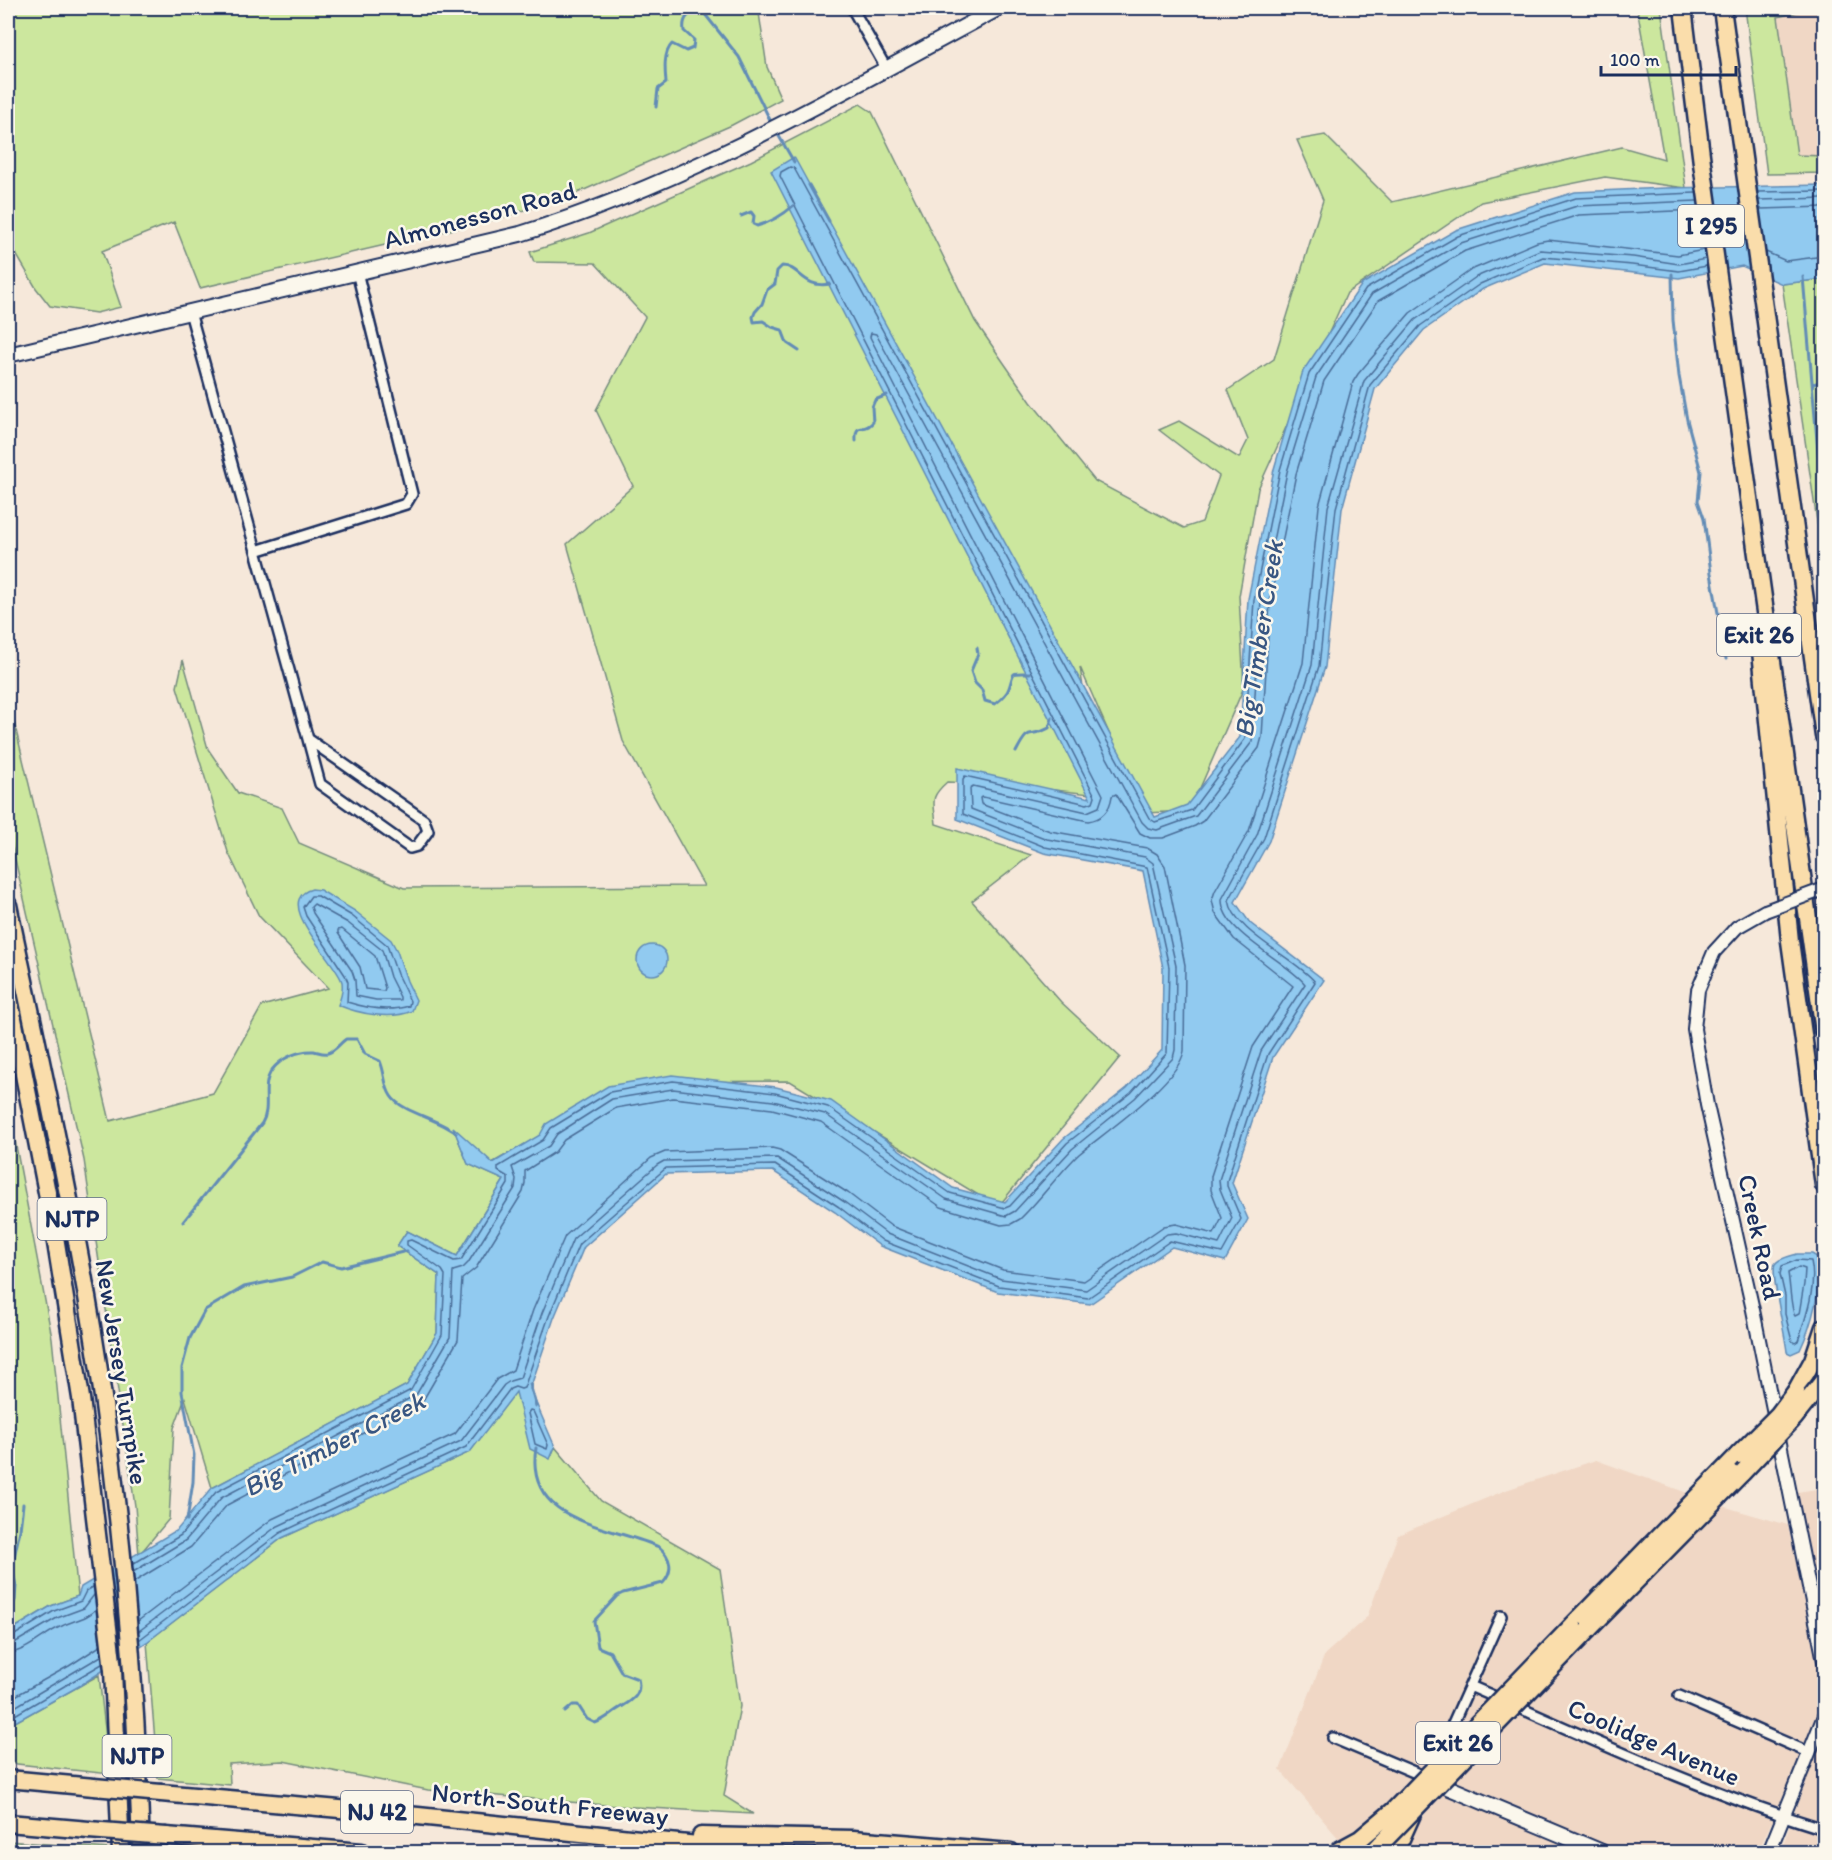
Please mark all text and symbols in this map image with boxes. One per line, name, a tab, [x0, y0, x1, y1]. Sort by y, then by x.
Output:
scale bar	[1601, 39, 1736, 77]
text: 100 m	[1610, 49, 1660, 71]
street label: Almonesson Road	[380, 174, 581, 256]
road number: I 295	[1678, 205, 1744, 247]
water label: Big Timber Creek	[1227, 536, 1291, 740]
road number: Exit 26	[1717, 614, 1801, 656]
street label: Creek Road	[1731, 1171, 1789, 1303]
road number: NJTP	[38, 1198, 106, 1240]
street label: New Jersey Turnpike	[88, 1257, 156, 1487]
water label: Big Timber Creek	[238, 1383, 432, 1503]
street label: Coolidge Avenue	[1563, 1691, 1745, 1793]
road number: Exit 26	[1416, 1722, 1500, 1764]
road number: NJTP	[102, 1735, 172, 1777]
street label: North-South Freeway	[430, 1776, 670, 1832]
road number: NJ 42	[341, 1791, 413, 1833]

